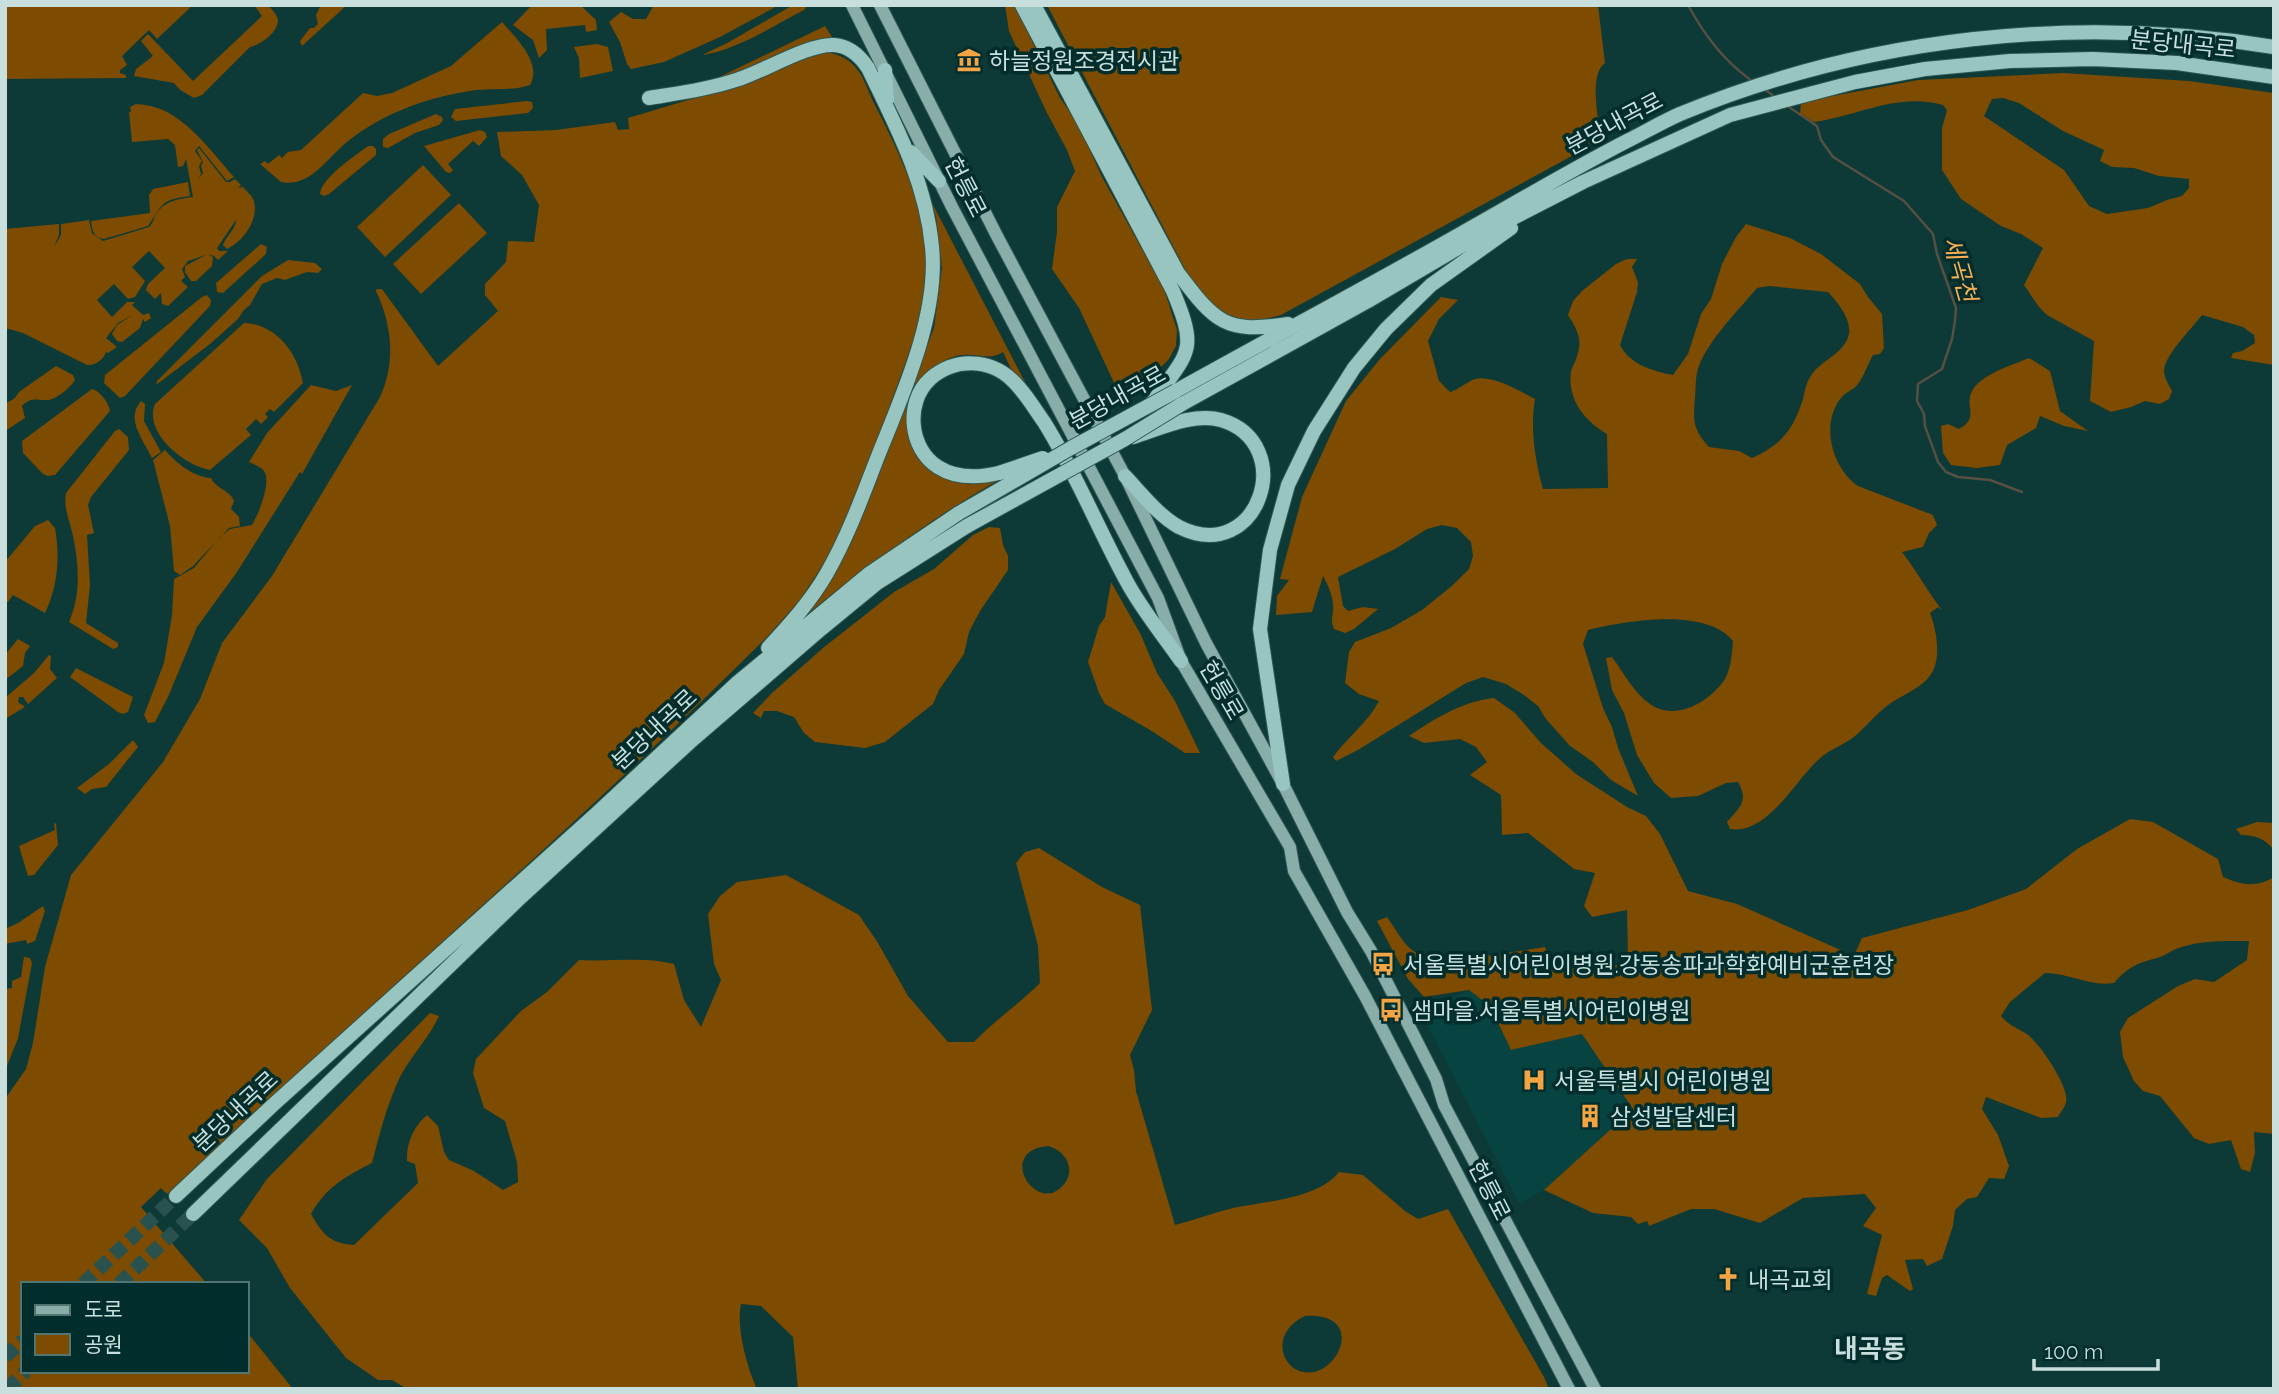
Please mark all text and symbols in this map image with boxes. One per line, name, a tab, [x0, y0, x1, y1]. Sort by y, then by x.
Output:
street label: 분당내곡로	[2129, 25, 2237, 63]
museum icon: 하늘정원조경전시관	[955, 46, 983, 74]
place label: 하늘정원조경전시관	[989, 47, 1179, 74]
street label: 분당내곡로	[1561, 86, 1667, 160]
street label: 헌릉로	[940, 153, 992, 221]
water label: 세곡천	[1937, 233, 1984, 308]
street label: 분당내곡로	[1064, 360, 1170, 434]
street label: 헌릉로	[1194, 656, 1250, 724]
street label: 분당내곡로	[606, 683, 702, 775]
bus stop icon: 서울특별시어린이병원.강동송파과학화예비군훈련장	[1369, 950, 1397, 978]
place label: 서울특별시어린이병원.강동송파과학화예비군훈련장	[1403, 951, 1894, 978]
bus stop icon: 샘마을.서울특별시어린이병원	[1377, 996, 1405, 1024]
place label: 샘마을.서울특별시어린이병원	[1411, 997, 1690, 1024]
street label: 분당내곡로	[187, 1065, 283, 1157]
hospital icon: 서울특별시 어린이병원	[1520, 1066, 1548, 1094]
place label: 서울특별시 어린이병원	[1554, 1067, 1771, 1094]
building icon: 삼성발달센터	[1576, 1102, 1604, 1130]
place label: 삼성발달센터	[1610, 1103, 1737, 1130]
street label: 헌릉로	[1464, 1156, 1516, 1224]
church icon: 내곡교회	[1714, 1265, 1742, 1293]
place label: 내곡교회	[1748, 1266, 1833, 1293]
legend	[21, 1282, 248, 1373]
text: 도로	[84, 1297, 123, 1322]
scale bar	[2034, 1328, 2158, 1372]
text: 공원	[84, 1332, 123, 1357]
district label: 내곡동	[1834, 1334, 1906, 1364]
text: 100 m	[2044, 1339, 2103, 1364]

